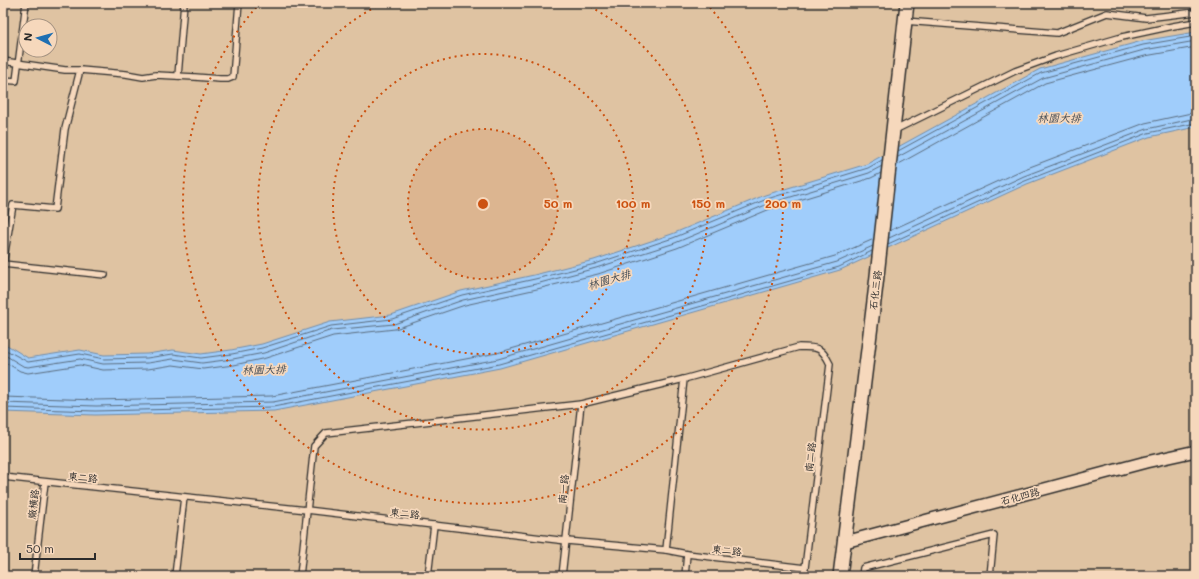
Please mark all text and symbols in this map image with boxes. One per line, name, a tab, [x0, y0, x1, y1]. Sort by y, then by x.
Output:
north arrow	[18, 18, 58, 58]
text: N	[20, 32, 35, 42]
water label: 林園大排	[1037, 110, 1082, 125]
text: 50 m	[544, 195, 572, 211]
text: 100 m	[616, 195, 650, 211]
text: 150 m	[691, 195, 725, 211]
text: 200 m	[765, 195, 801, 211]
centre of rings	[476, 197, 490, 211]
water label: 林園大排	[586, 265, 633, 292]
street label: 石化三路	[866, 269, 884, 311]
water label: 林園大排	[242, 361, 287, 377]
street label: 南二路	[801, 441, 819, 473]
street label: 東二路	[67, 468, 99, 486]
street label: 南一路	[554, 473, 572, 505]
street label: 石化四路	[999, 484, 1041, 508]
street label: 廠橫路	[24, 488, 42, 520]
street label: 東二路	[389, 504, 421, 522]
scale bar	[20, 535, 95, 561]
text: 50 m	[26, 540, 54, 556]
street label: 東二路	[711, 541, 743, 559]

